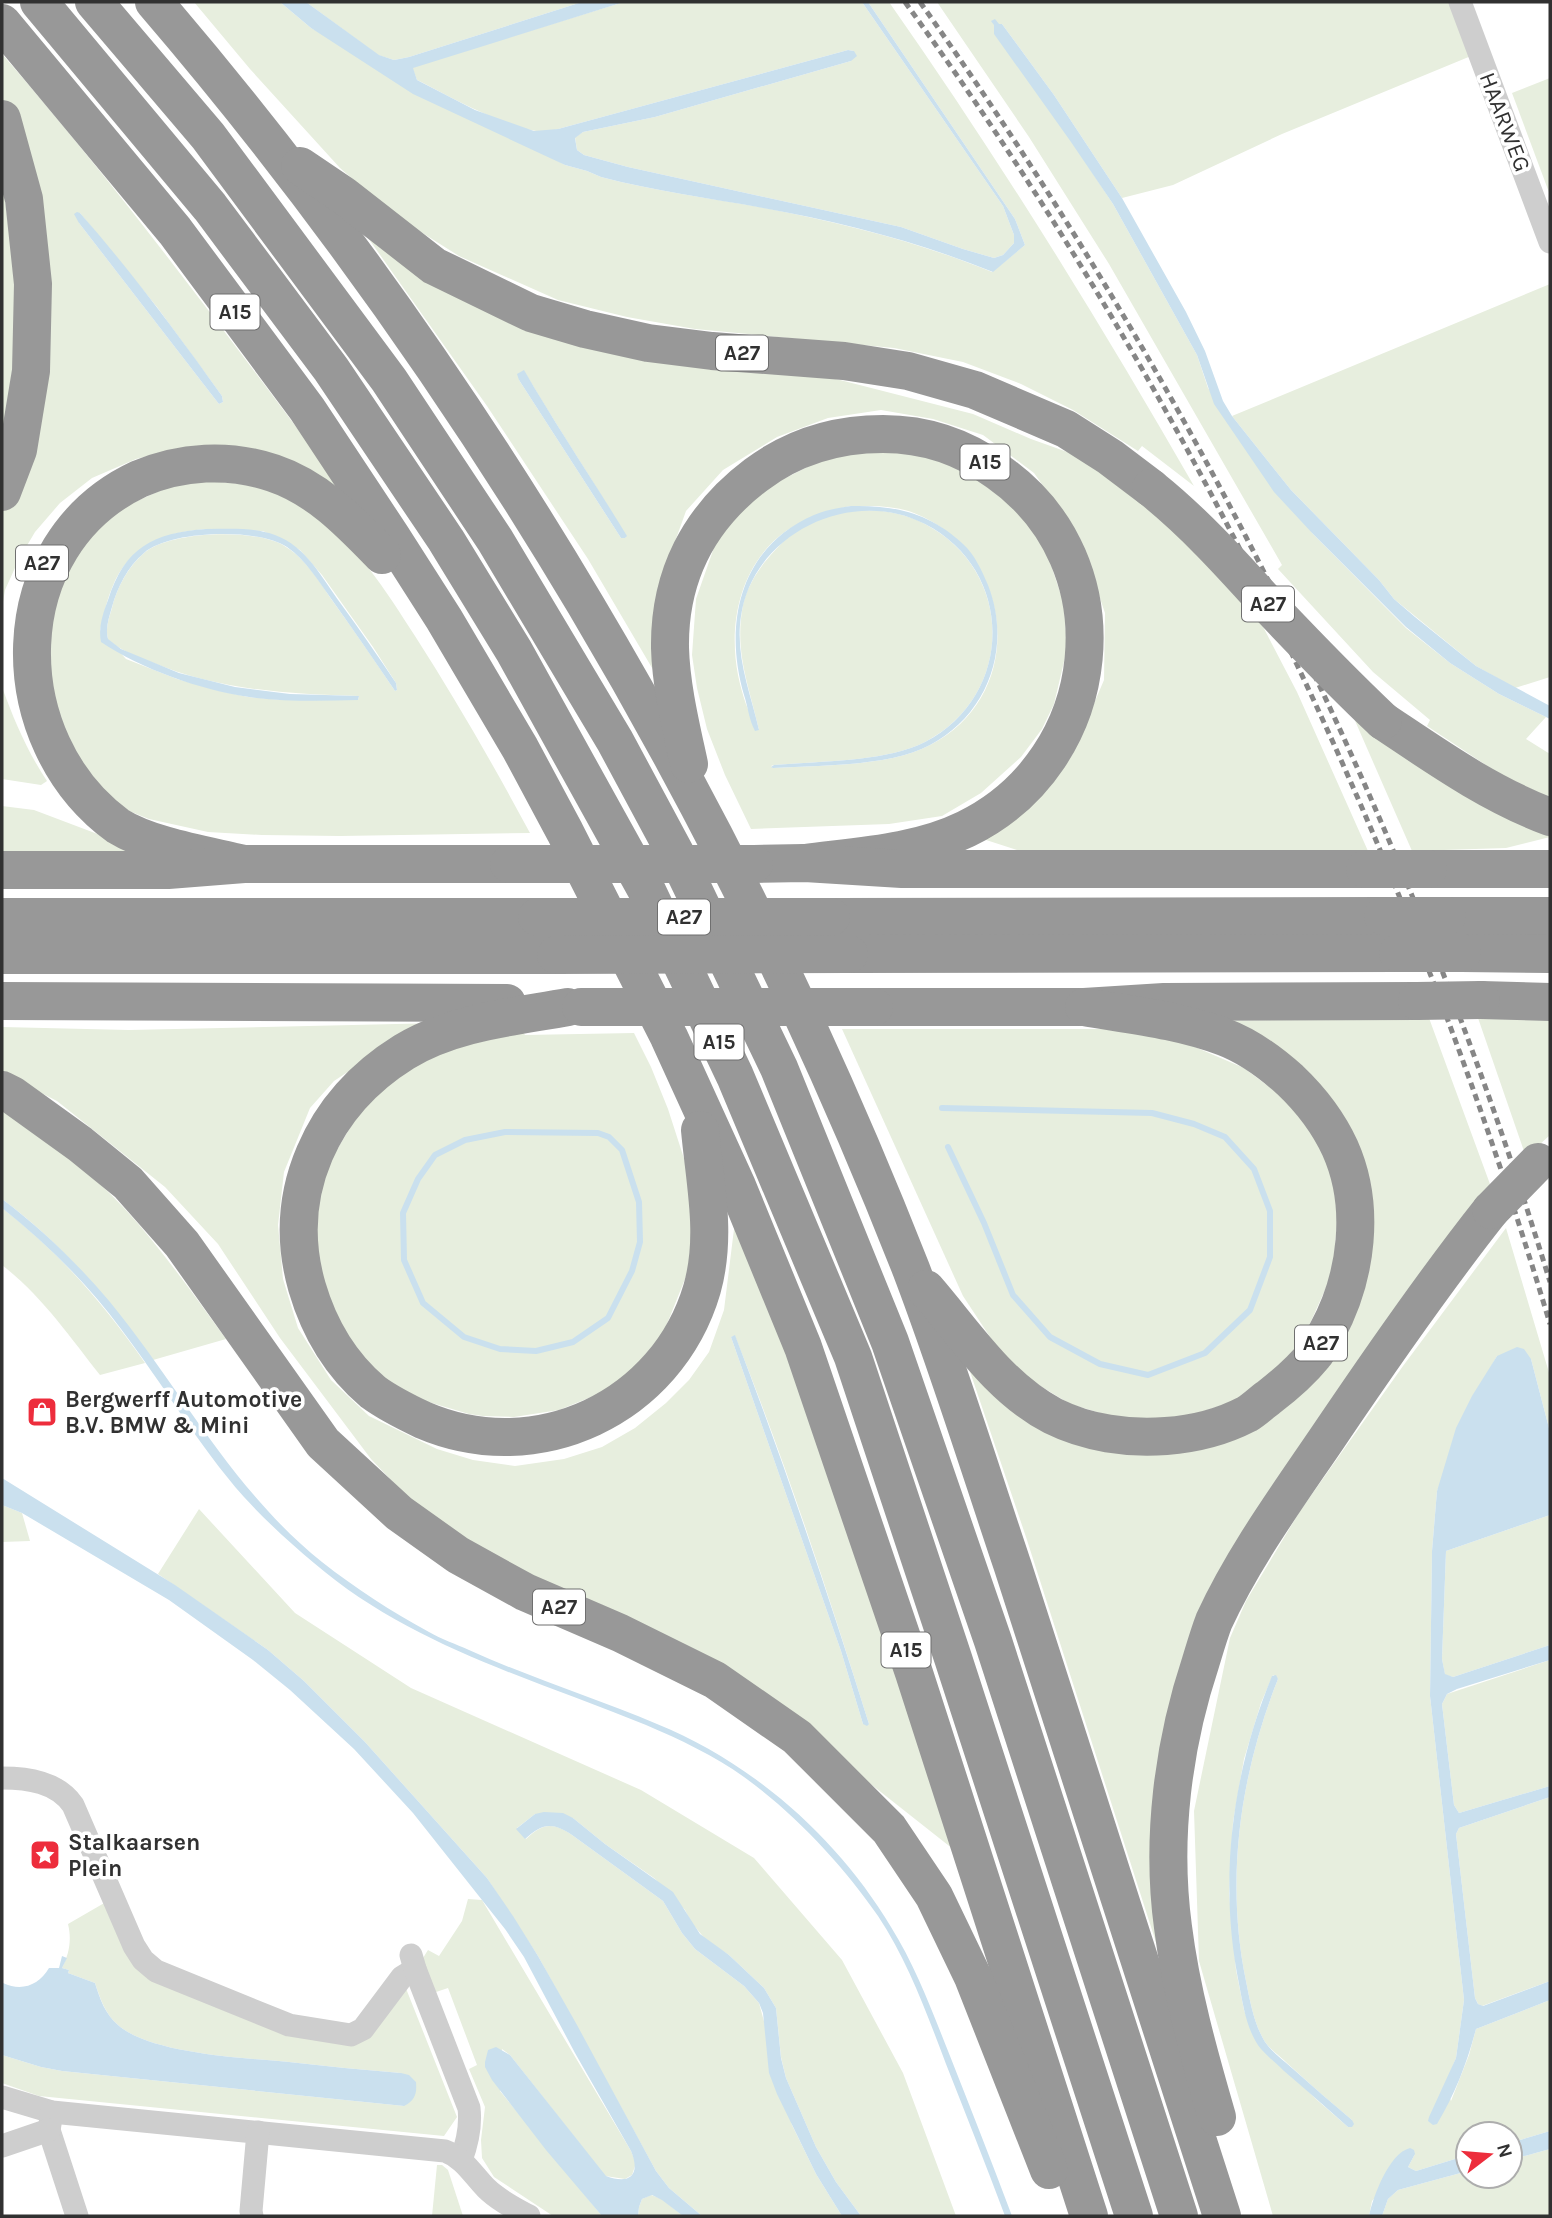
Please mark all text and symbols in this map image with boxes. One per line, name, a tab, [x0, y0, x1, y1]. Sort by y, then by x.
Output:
street label: HAARWEG	[1474, 69, 1536, 175]
road number: A15	[210, 294, 260, 330]
road number: A27	[716, 336, 768, 370]
road number: A15	[960, 444, 1010, 480]
road number: A27	[16, 546, 68, 580]
road number: A27	[1242, 586, 1294, 622]
road number: A27	[658, 900, 710, 934]
road number: A15	[694, 1024, 744, 1060]
road number: A27	[1295, 1326, 1347, 1360]
place label: Bergwerff Automotive B.V. BMW & Mini	[65, 1386, 302, 1439]
shop icon: Bergwerff Automotive B.V. BMW & Mini	[25, 1395, 59, 1429]
road number: A27	[533, 1590, 585, 1624]
road number: A15	[881, 1632, 930, 1668]
place label: Stalkaarsen Plein	[68, 1829, 200, 1882]
place icon: Stalkaarsen Plein	[28, 1838, 62, 1872]
north arrow	[1454, 2120, 1524, 2190]
text: N	[1492, 2141, 1517, 2160]

